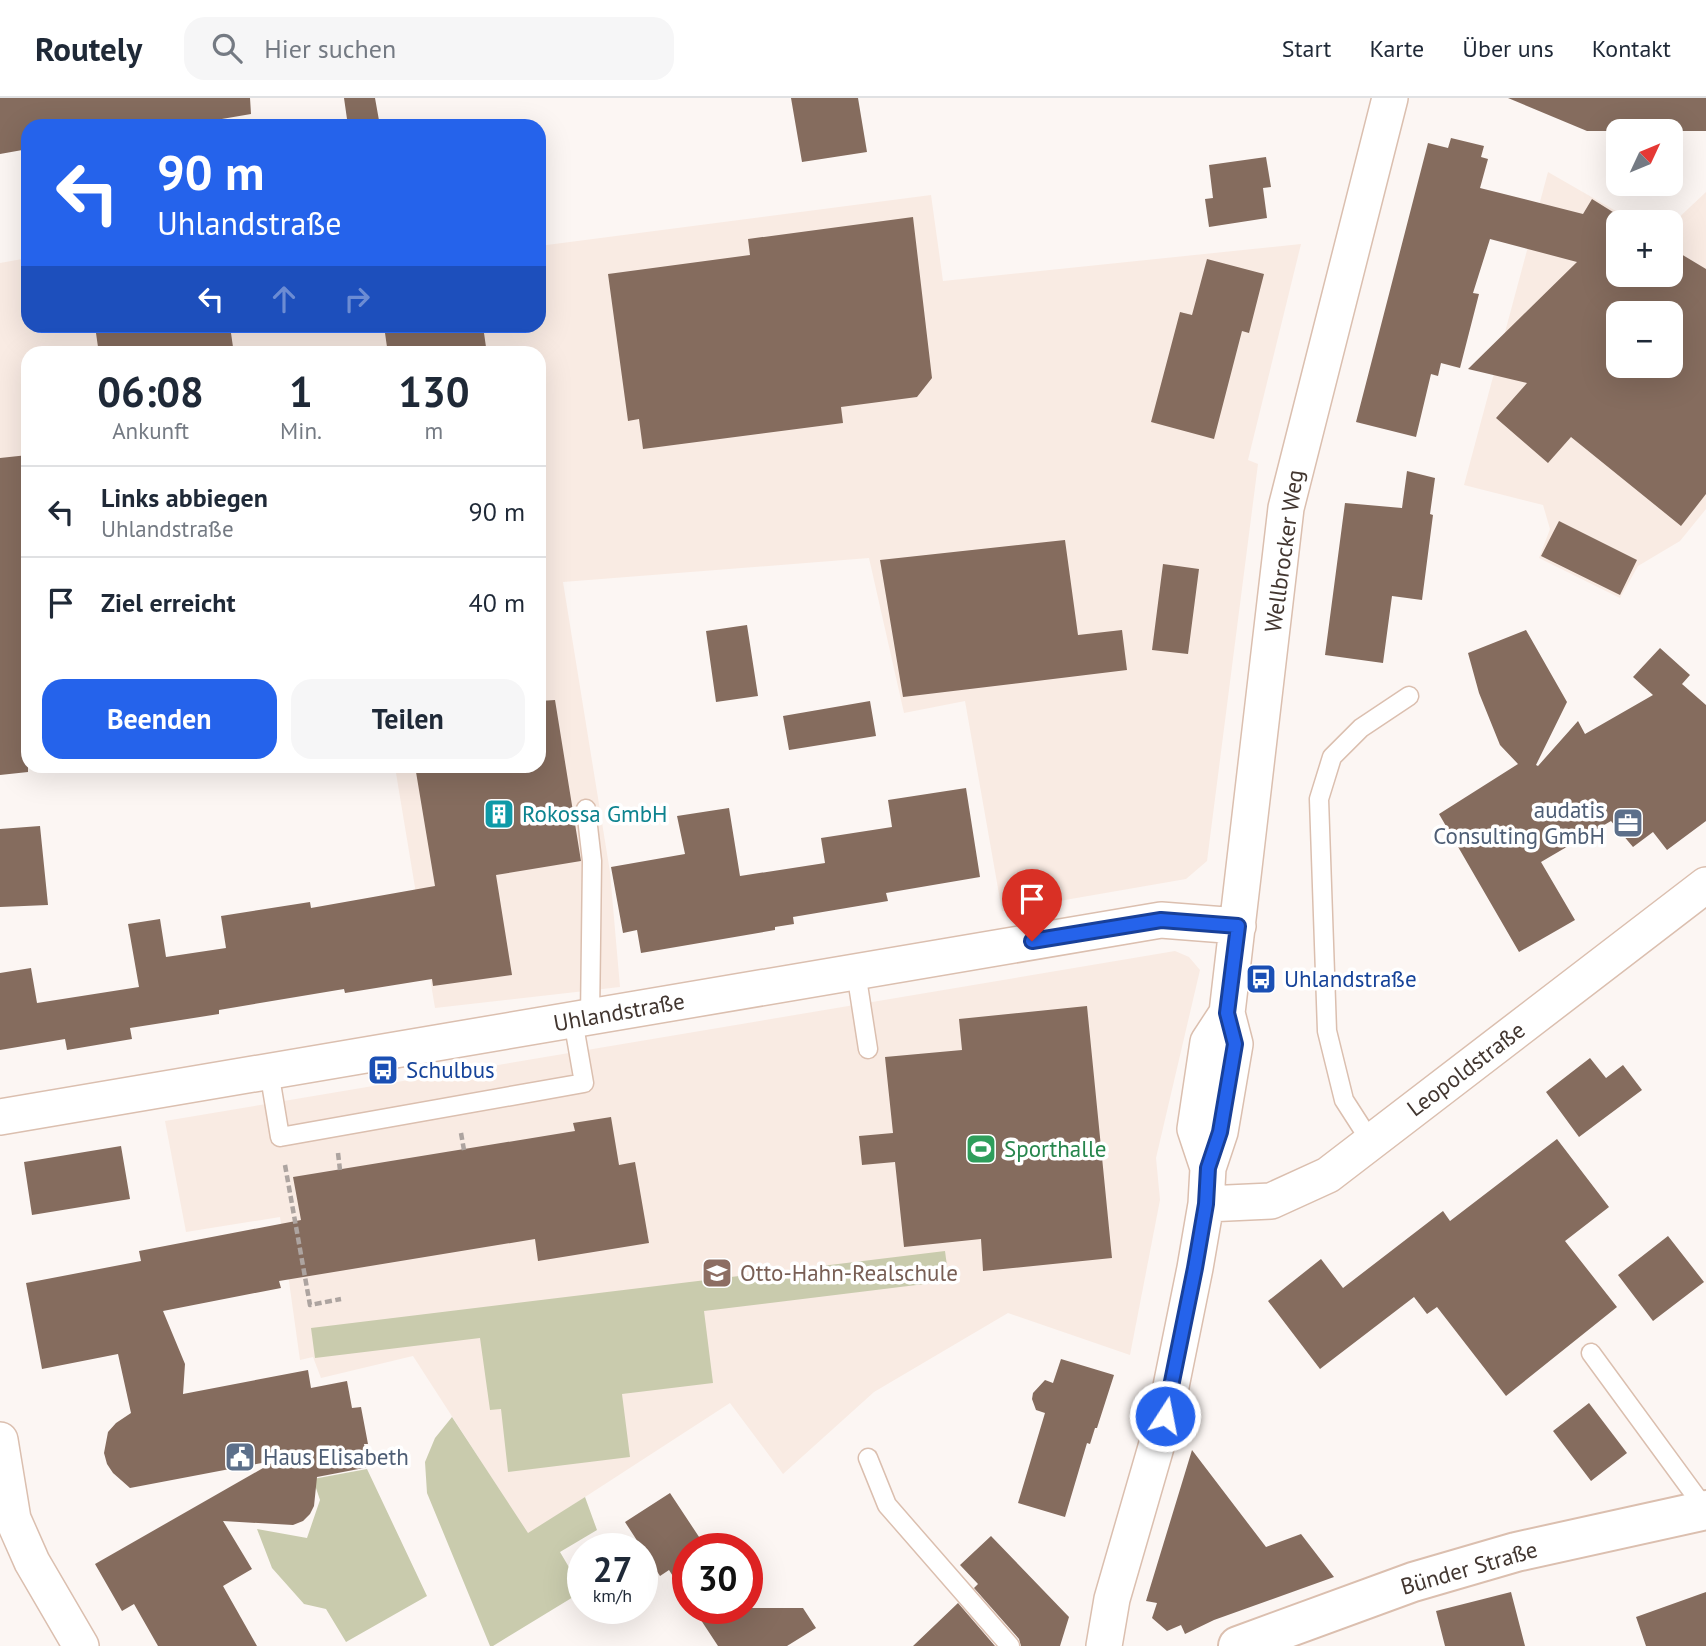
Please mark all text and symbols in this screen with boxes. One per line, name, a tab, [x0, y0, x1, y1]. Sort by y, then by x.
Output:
search box	[184, 17, 674, 80]
text: Routely	[35, 27, 142, 70]
icon: search	[208, 29, 246, 67]
text: Hier suchen	[264, 32, 396, 65]
text: Start	[1282, 33, 1331, 64]
text: Karte	[1369, 33, 1424, 64]
text: Über uns	[1462, 33, 1554, 64]
text: Kontakt	[1592, 33, 1671, 64]
north arrow	[1606, 119, 1684, 196]
map controls	[1606, 119, 1683, 378]
text: 90 m	[157, 140, 264, 204]
icon: left	[42, 147, 133, 238]
text: Uhlandstraße	[157, 202, 342, 244]
button: +	[1606, 210, 1683, 287]
icon: left	[192, 280, 230, 318]
icon: ahead	[265, 280, 303, 318]
icon: right	[338, 280, 376, 318]
button: −	[1606, 301, 1683, 378]
text: 06:08	[97, 364, 204, 419]
text: 1	[289, 364, 313, 419]
text: 130	[398, 364, 470, 419]
text: Ankunft	[112, 416, 189, 445]
text: Min.	[280, 416, 322, 445]
text: m	[425, 416, 443, 445]
street label: Wellbrocker Weg	[1258, 468, 1309, 634]
text: Links abbiegen	[101, 481, 268, 514]
icon: left	[42, 493, 80, 531]
text: 90 m	[469, 495, 525, 528]
text: Uhlandstraße	[101, 514, 234, 543]
icon: arrive	[42, 584, 80, 622]
text: Ziel erreicht	[101, 586, 236, 619]
text: 40 m	[469, 586, 525, 619]
button: Beenden	[42, 679, 277, 759]
button: Teilen	[291, 679, 525, 759]
place label: audatis Consulting GmbH	[1433, 795, 1605, 850]
building icon: Rokossa GmbH	[482, 797, 516, 831]
place label: Rokossa GmbH	[522, 799, 668, 828]
office icon: audatis Consulting GmbH	[1611, 806, 1645, 840]
pin	[1002, 869, 1062, 941]
icon: arrive	[1013, 880, 1051, 918]
bus stop icon: Uhlandstraße	[1244, 962, 1278, 996]
place label: Uhlandstraße	[1284, 964, 1417, 993]
street label: Uhlandstraße	[551, 986, 687, 1037]
street label: Leopoldstraße	[1401, 1015, 1530, 1122]
bus stop icon: Schulbus	[366, 1053, 400, 1087]
place label: Schulbus	[406, 1055, 495, 1084]
sports icon: Sporthalle	[964, 1132, 998, 1166]
place label: Sporthalle	[1004, 1134, 1106, 1163]
school or university icon: Otto-Hahn-Realschule	[700, 1256, 734, 1290]
place label: Otto-Hahn-Realschule	[740, 1258, 958, 1287]
position arrow	[1128, 1379, 1202, 1453]
public building icon: Haus Elisabeth	[223, 1440, 257, 1474]
place label: Haus Elisabeth	[263, 1442, 409, 1471]
speed limit sign: 30	[672, 1533, 763, 1624]
street label: Bünder Straße	[1397, 1534, 1541, 1601]
text: 27	[593, 1546, 632, 1592]
text: km/h	[593, 1584, 632, 1607]

